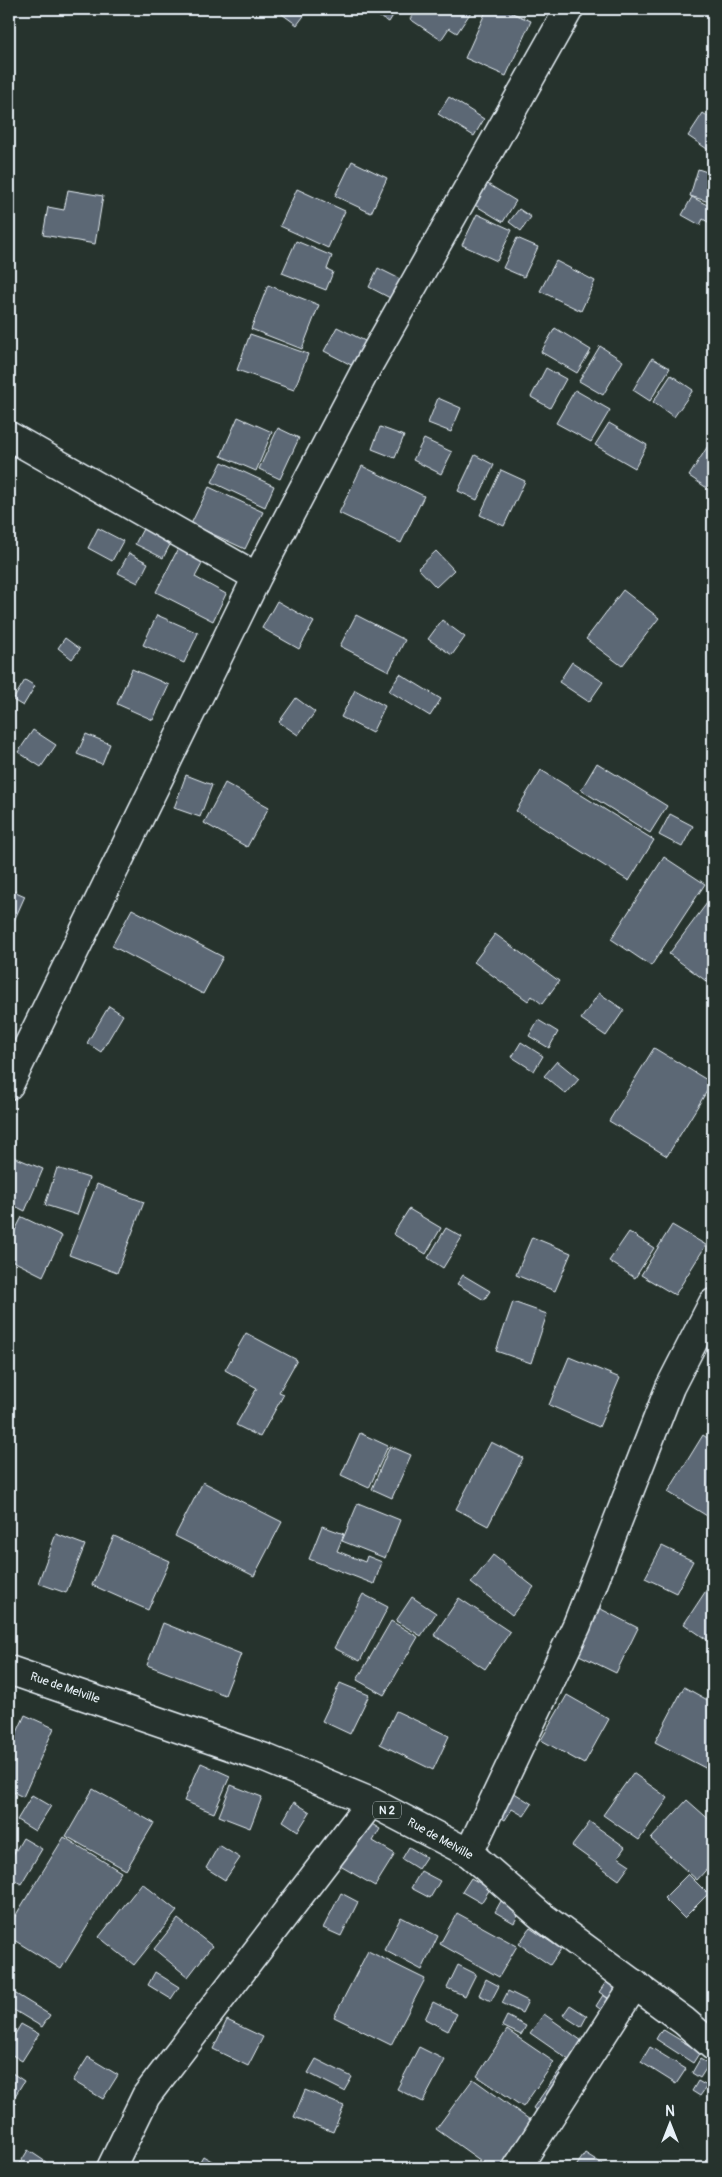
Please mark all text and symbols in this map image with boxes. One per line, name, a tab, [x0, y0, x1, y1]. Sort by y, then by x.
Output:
street label: Rue de Melville	[28, 1669, 102, 1707]
road number: N 2	[373, 1802, 401, 1818]
street label: Rue de Melville	[405, 1815, 475, 1863]
north arrow	[644, 2100, 694, 2150]
text: N	[665, 2103, 675, 2120]

